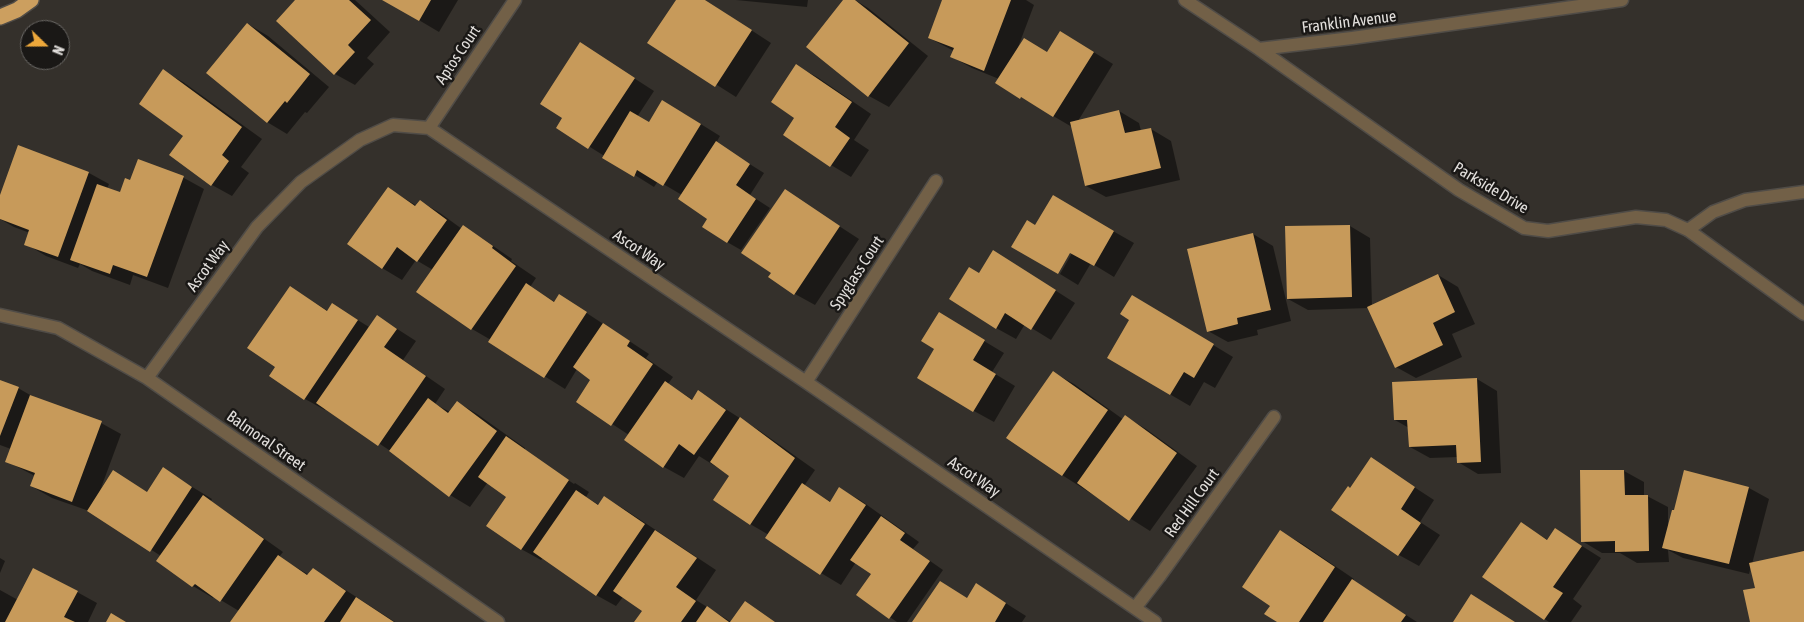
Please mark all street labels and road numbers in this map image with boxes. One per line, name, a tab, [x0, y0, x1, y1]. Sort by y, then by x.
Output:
street label: Franklin Avenue	[1301, 7, 1397, 37]
street label: Aptos Court	[431, 22, 485, 88]
street label: Parkside Drive	[1450, 158, 1532, 218]
street label: Ascot Way	[609, 226, 669, 274]
street label: Spyglass Court	[826, 232, 888, 314]
street label: Ascot Way	[183, 237, 233, 295]
street label: Balmoral Street	[223, 407, 309, 475]
street label: Ascot Way	[944, 453, 1004, 501]
street label: Red Hill Court	[1161, 465, 1223, 541]

